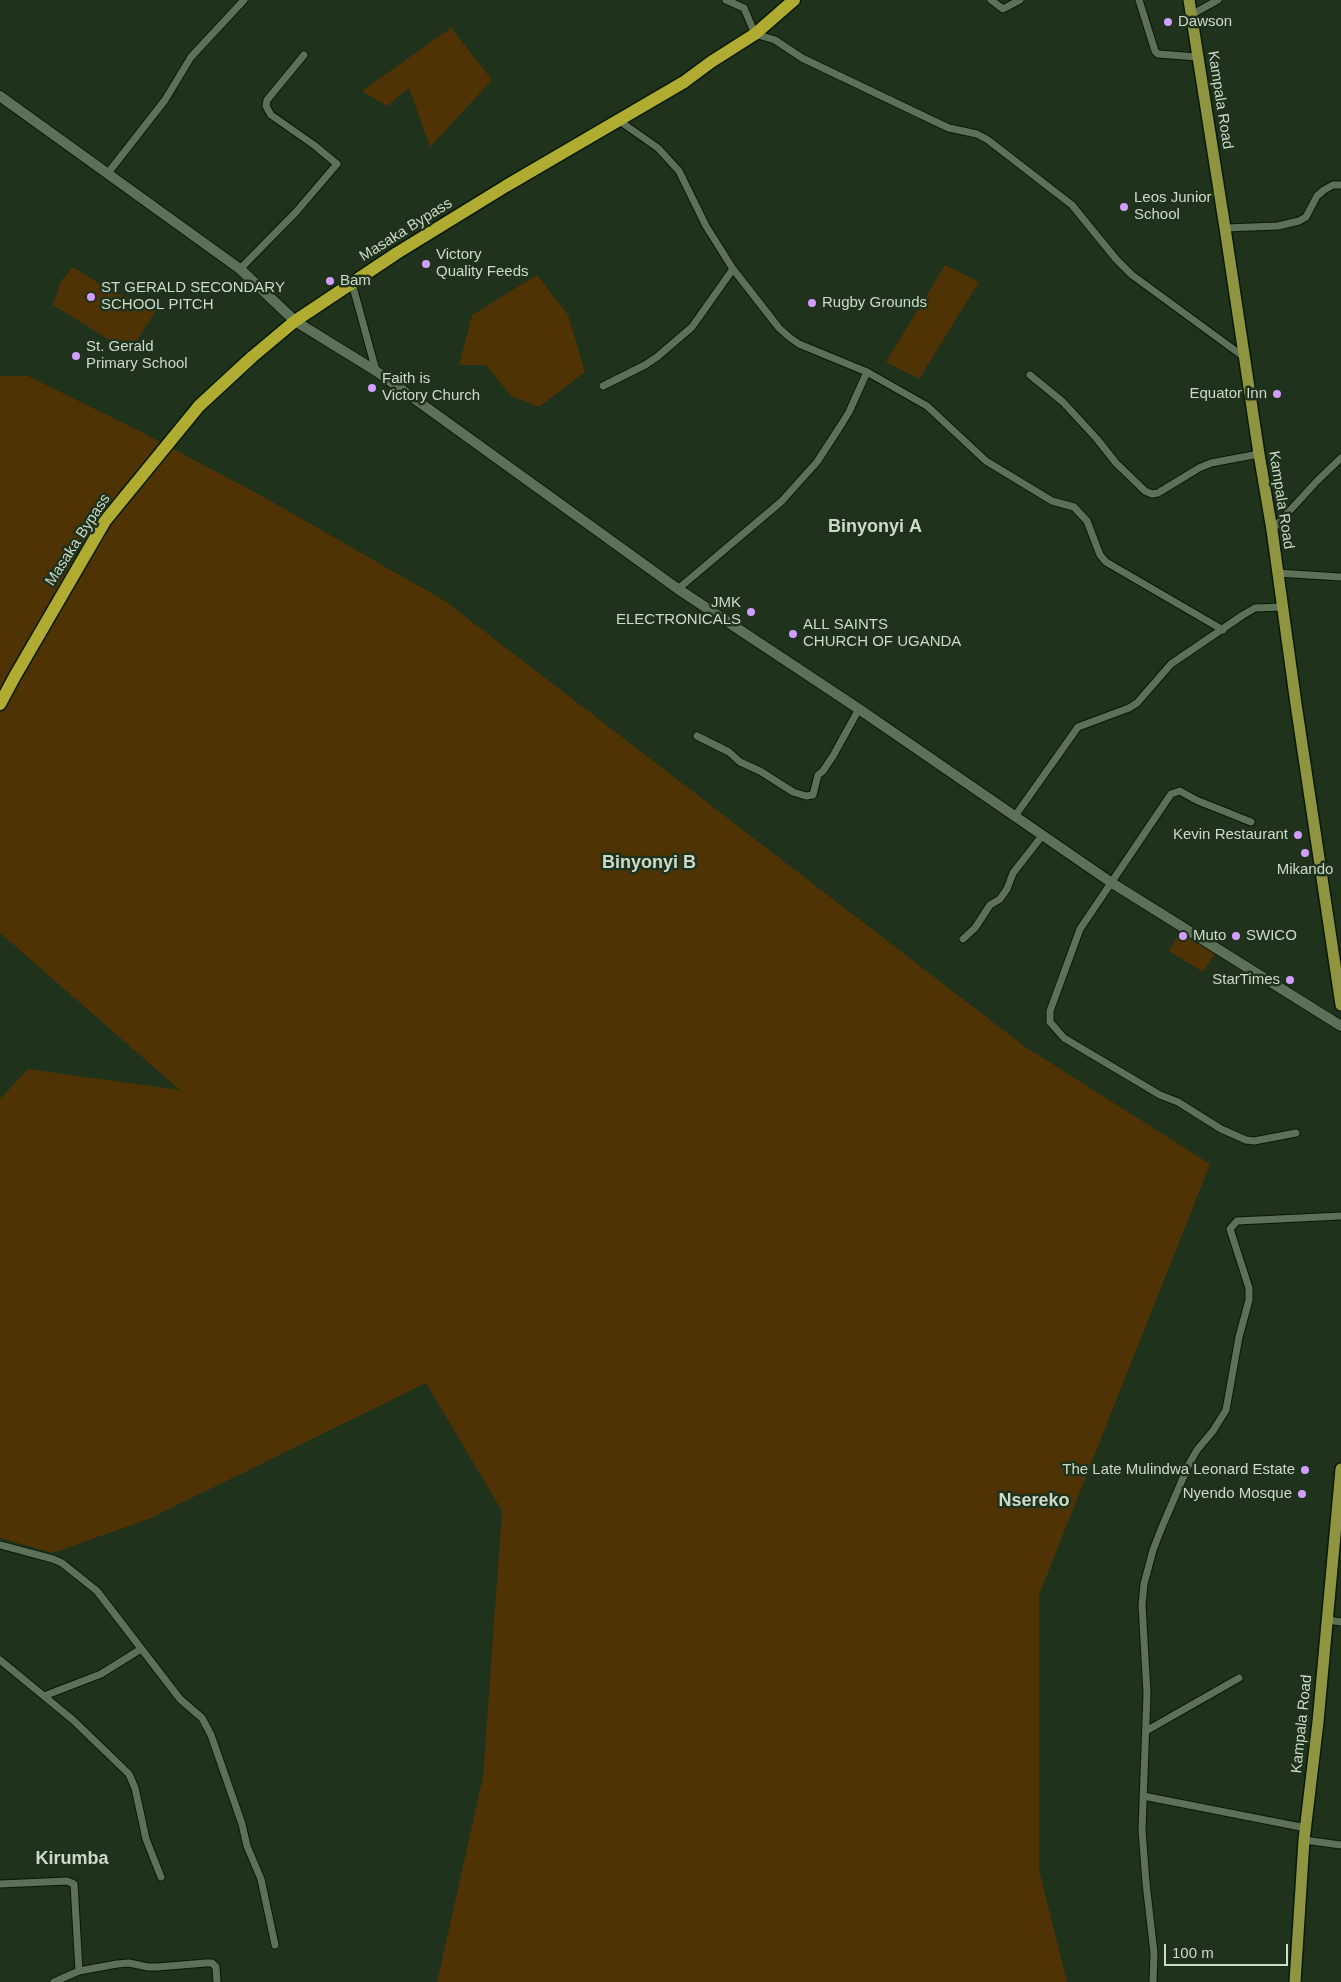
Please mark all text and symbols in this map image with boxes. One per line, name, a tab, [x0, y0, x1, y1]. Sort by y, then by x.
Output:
place label: Dawson	[1178, 13, 1232, 31]
marker: Dawson	[1162, 16, 1174, 28]
street label: Kampala Road	[1203, 50, 1237, 150]
place label: Leos Junior School	[1134, 189, 1212, 224]
street label: Masaka Bypass	[356, 194, 456, 266]
marker: Leos Junior School	[1118, 201, 1130, 213]
place label: Victory Quality Feeds	[436, 246, 529, 281]
marker: Victory Quality Feeds	[420, 258, 432, 270]
place label: Bam	[340, 272, 371, 290]
marker: Bam	[324, 275, 336, 287]
place label: ST GERALD SECONDARY SCHOOL PITCH	[101, 279, 285, 314]
marker: ST GERALD SECONDARY SCHOOL PITCH	[85, 291, 97, 303]
place label: Rugby Grounds	[822, 294, 927, 312]
marker: Rugby Grounds	[806, 297, 818, 309]
place label: St. Gerald Primary School	[86, 338, 188, 373]
marker: St. Gerald Primary School	[70, 350, 82, 362]
place label: Faith is Victory Church	[382, 370, 480, 405]
marker: Faith is Victory Church	[366, 382, 378, 394]
place label: Equator Inn	[1189, 385, 1267, 403]
marker: Equator Inn	[1271, 388, 1283, 400]
street label: Kampala Road	[1264, 450, 1298, 550]
street label: Masaka Bypass	[42, 491, 114, 589]
district label: Binyonyi A	[828, 516, 922, 538]
place label: JMK ELECTRONICALS	[616, 594, 741, 629]
marker: JMK ELECTRONICALS	[745, 606, 757, 618]
place label: ALL SAINTS CHURCH OF UGANDA	[803, 616, 961, 651]
marker: ALL SAINTS CHURCH OF UGANDA	[787, 628, 799, 640]
place label: Kevin Restaurant	[1173, 826, 1288, 844]
marker: Kevin Restaurant	[1292, 829, 1304, 841]
marker: Mikando	[1299, 847, 1311, 859]
district label: Binyonyi B	[602, 852, 696, 874]
place label: Mikando	[1277, 861, 1333, 879]
place label: Muto	[1193, 927, 1226, 945]
place label: SWICO	[1246, 927, 1297, 945]
marker: Muto	[1177, 930, 1189, 942]
marker: SWICO	[1230, 930, 1242, 942]
place label: StarTimes	[1212, 971, 1280, 989]
marker: StarTimes	[1284, 974, 1296, 986]
place label: The Late Mulindwa Leonard Estate	[1062, 1461, 1295, 1479]
marker: The Late Mulindwa Leonard Estate	[1299, 1464, 1311, 1476]
place label: Nyendo Mosque	[1183, 1485, 1292, 1503]
marker: Nyendo Mosque	[1296, 1488, 1308, 1500]
district label: Nsereko	[998, 1490, 1070, 1512]
street label: Kampala Road	[1288, 1674, 1316, 1774]
district label: Kirumba	[35, 1848, 109, 1870]
scale bar	[1166, 1934, 1290, 1966]
text: 100 m	[1172, 1944, 1214, 1961]

